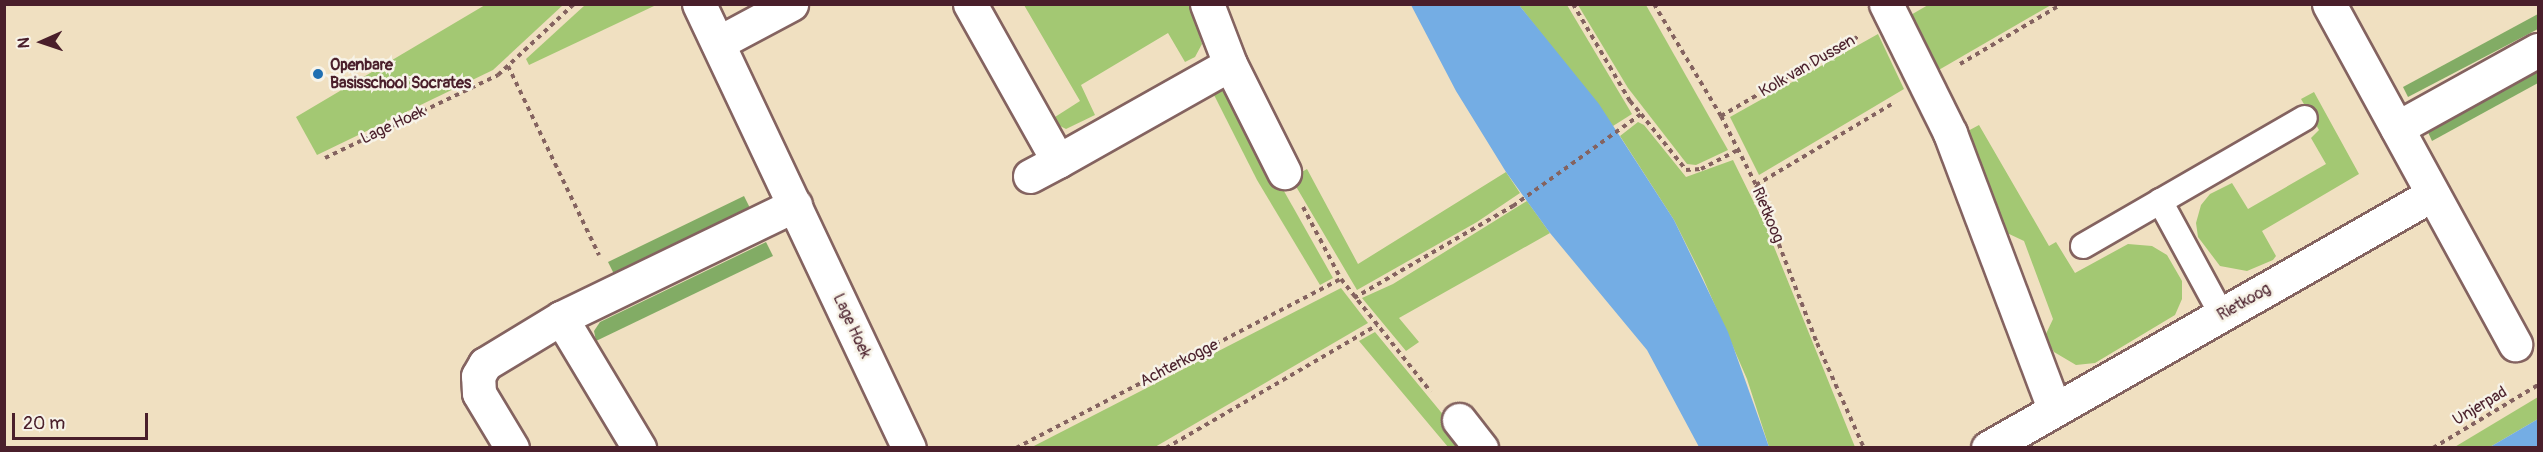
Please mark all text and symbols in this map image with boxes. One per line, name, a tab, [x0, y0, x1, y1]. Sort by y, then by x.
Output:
north arrow	[12, 12, 72, 72]
street label: Kolk van Dussen	[1756, 31, 1858, 101]
text: N	[14, 37, 34, 49]
place label: Openbare Basisschool Socrates	[330, 55, 471, 93]
marker: Openbare Basisschool Socrates	[311, 67, 325, 81]
street label: Lage Hoek	[358, 102, 428, 148]
street label: Rietkoog	[1748, 184, 1788, 246]
street label: Rietkoog	[2214, 279, 2274, 325]
street label: Lage Hoek	[829, 291, 875, 361]
street label: Achterkogge	[1137, 335, 1221, 391]
street label: Unjerpad	[2449, 382, 2511, 430]
scale bar	[15, 401, 152, 439]
text: 20 m	[23, 412, 65, 435]

